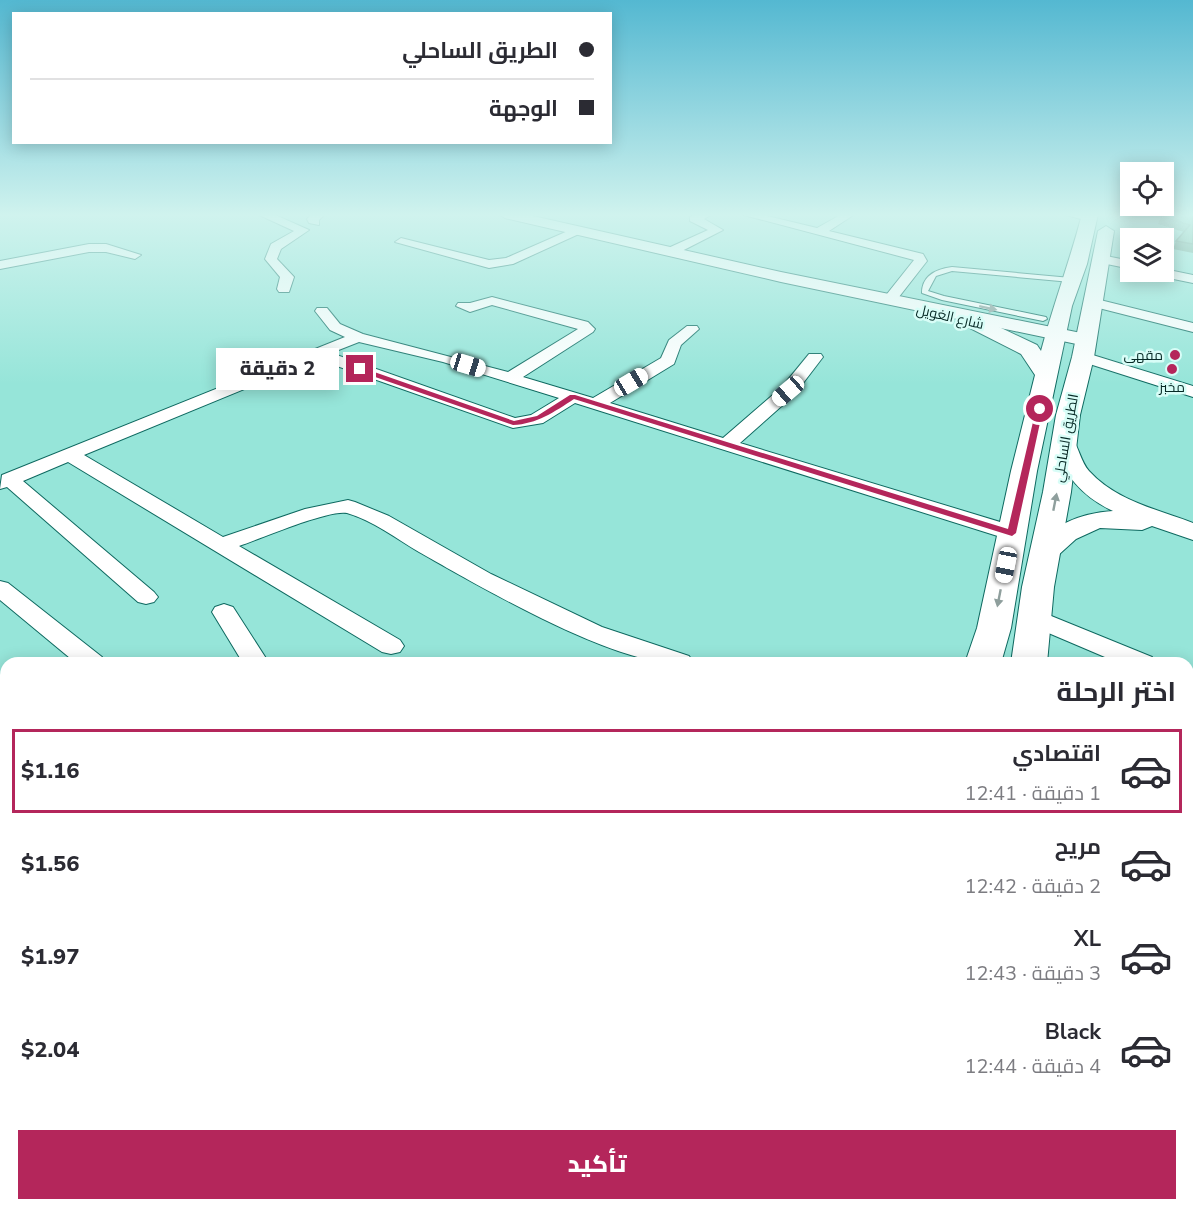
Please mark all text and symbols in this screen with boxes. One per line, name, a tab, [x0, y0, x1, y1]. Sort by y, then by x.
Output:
text: الطريق الساحلي	[402, 36, 558, 66]
text: الوجهة	[489, 94, 558, 124]
map controls	[1120, 162, 1174, 282]
button: locate	[1120, 162, 1174, 216]
button: layers	[1120, 228, 1174, 282]
street label: شارع الغويل	[914, 300, 986, 334]
one-way arrow	[979, 304, 998, 313]
place label: مقهى	[1123, 346, 1163, 365]
callout: 2 دقيقة	[216, 348, 339, 390]
marker: مقهى	[1168, 348, 1182, 362]
car	[448, 351, 488, 379]
text: 2 دقيقة	[240, 355, 315, 382]
route end	[346, 355, 373, 382]
marker: مخبز	[1165, 362, 1179, 376]
car	[611, 365, 651, 399]
car	[769, 372, 807, 410]
place label: مخبز	[1158, 378, 1185, 397]
street label: الطريق الساحلي	[1049, 392, 1085, 484]
route start	[1026, 395, 1053, 422]
one-way arrow	[1051, 492, 1060, 511]
car	[994, 546, 1018, 584]
one-way arrow	[994, 588, 1003, 607]
text: اختر الرحلة	[1056, 674, 1176, 711]
text: اقتصادي	[1012, 739, 1101, 769]
icon: car	[1119, 744, 1173, 798]
text: $1.16	[21, 756, 80, 786]
text: 1 دقيقة · 12:41	[964, 780, 1101, 807]
text: مريح	[1055, 832, 1101, 862]
icon: car	[1119, 837, 1173, 891]
text: $1.56	[21, 849, 80, 879]
text: 2 دقيقة · 12:42	[964, 873, 1101, 900]
text: XL	[1074, 924, 1101, 954]
icon: car	[1119, 930, 1173, 984]
text: $1.97	[21, 942, 80, 972]
text: 3 دقيقة · 12:43	[964, 960, 1101, 987]
text: Black	[1045, 1017, 1101, 1047]
icon: car	[1119, 1023, 1173, 1077]
text: $2.04	[21, 1035, 80, 1065]
text: 4 دقيقة · 12:44	[964, 1053, 1101, 1080]
button: تأكيد	[18, 1130, 1176, 1199]

